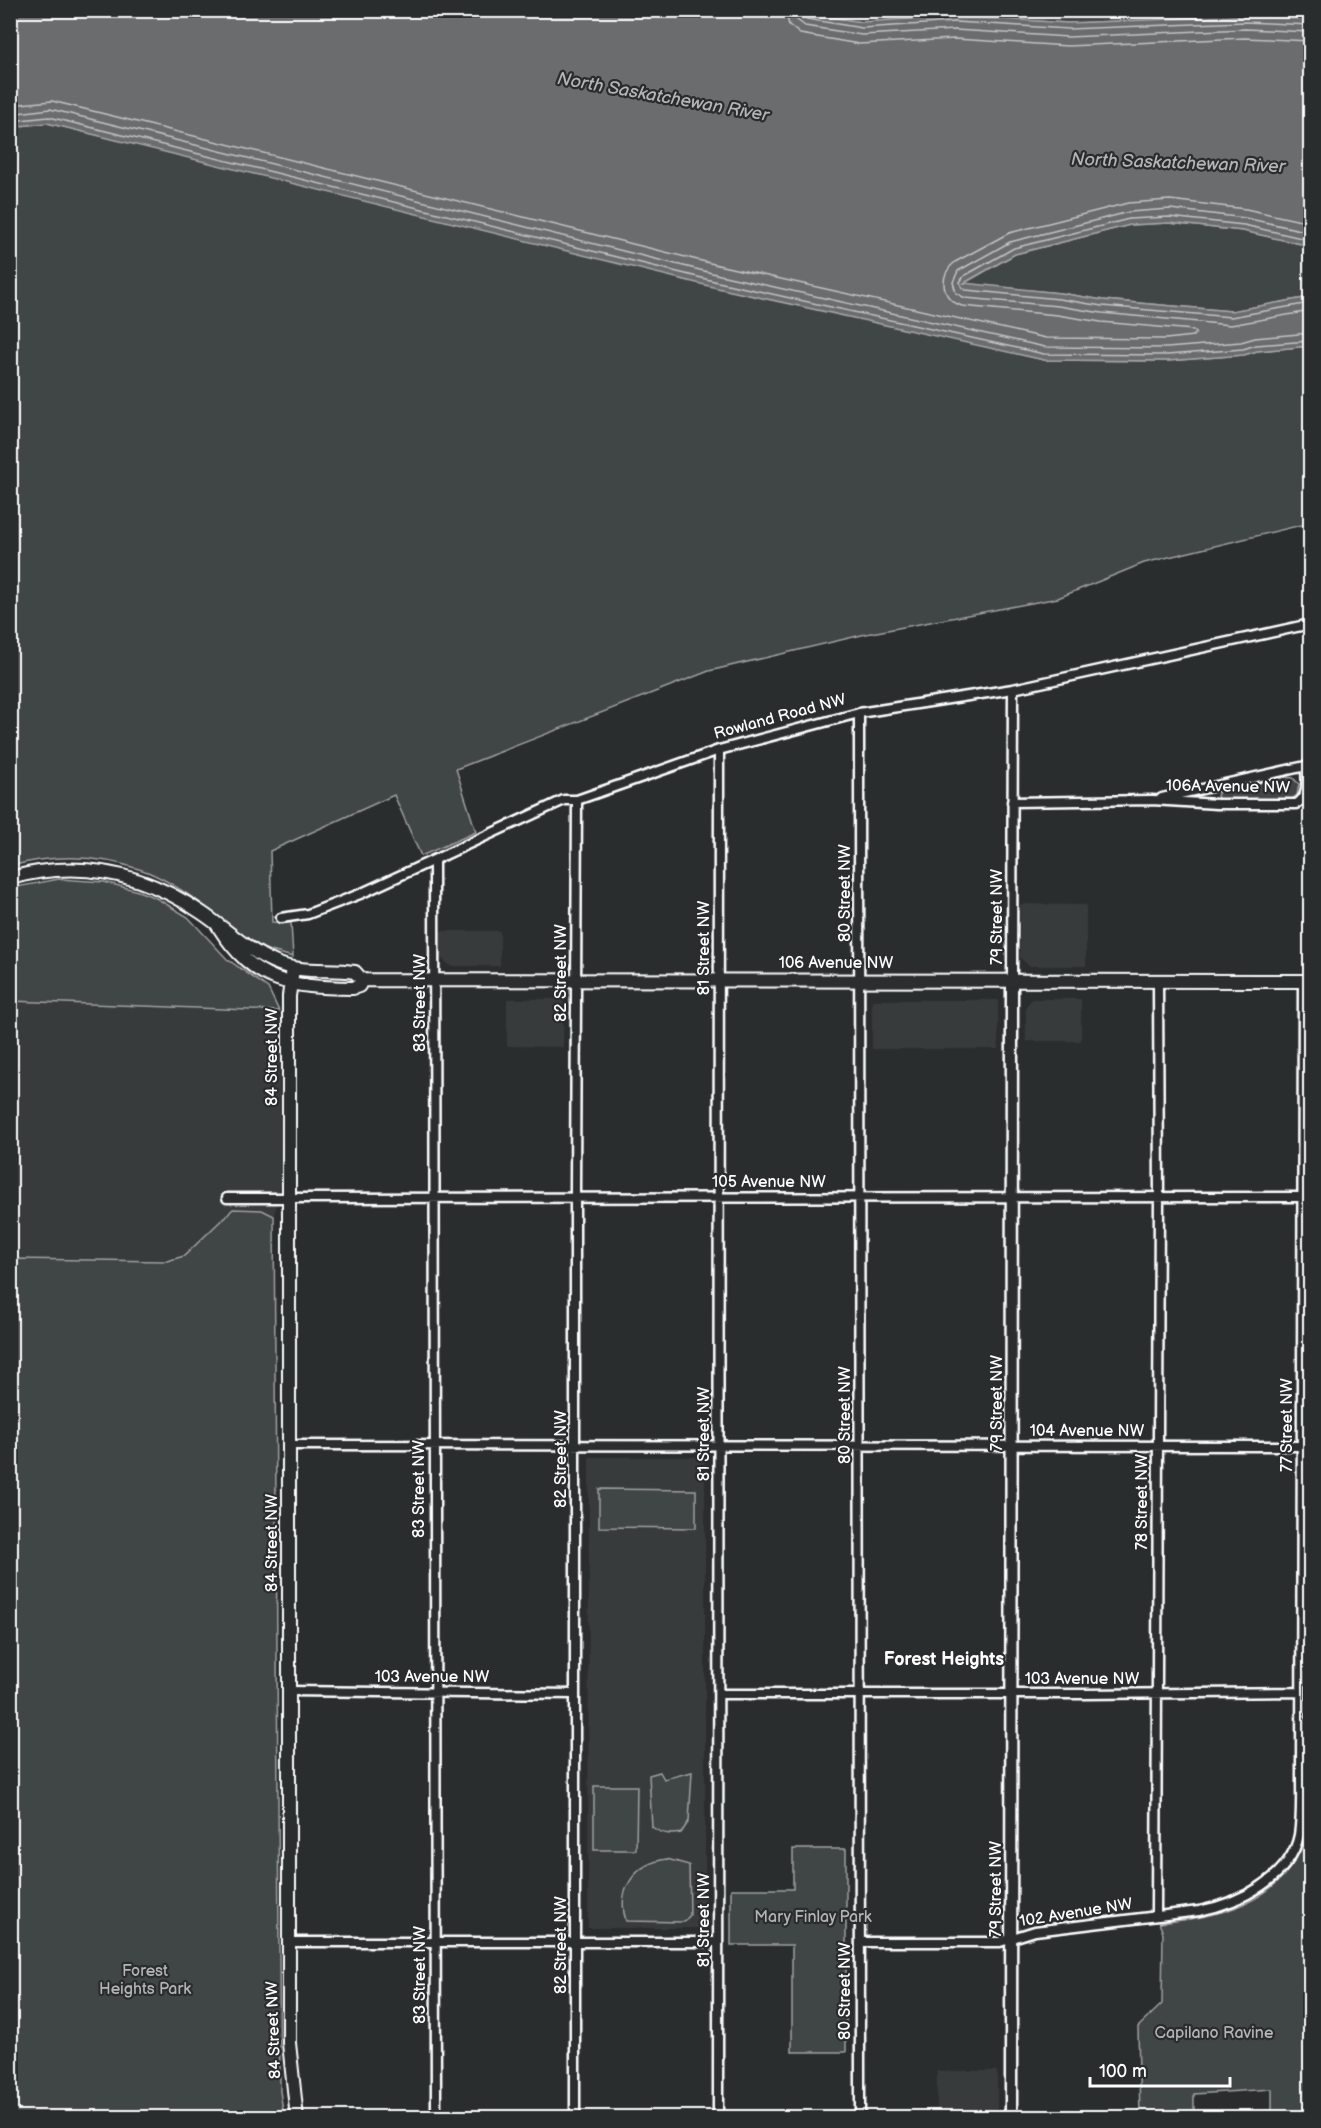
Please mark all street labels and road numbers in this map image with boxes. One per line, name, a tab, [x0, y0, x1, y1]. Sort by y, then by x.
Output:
street label: Rowland Road NW	[712, 690, 848, 744]
street label: 106A Avenue NW	[1166, 776, 1291, 798]
street label: 80 Street NW	[836, 844, 855, 942]
street label: 79 Street NW	[988, 869, 1007, 965]
street label: 81 Street NW	[695, 900, 714, 995]
street label: 82 Street NW	[552, 924, 571, 1022]
street label: 83 Street NW	[411, 953, 430, 1052]
street label: 106 Avenue NW	[779, 954, 894, 973]
street label: 84 Street NW	[263, 1008, 282, 1106]
street label: 105 Avenue NW	[712, 1173, 826, 1192]
street label: 79 Street NW	[988, 1355, 1007, 1451]
street label: 80 Street NW	[836, 1366, 855, 1464]
street label: 77 Street NW	[1278, 1378, 1297, 1472]
street label: 81 Street NW	[695, 1386, 714, 1481]
street label: 82 Street NW	[552, 1410, 571, 1508]
street label: 104 Avenue NW	[1030, 1422, 1145, 1441]
street label: 83 Street NW	[410, 1439, 429, 1538]
street label: 78 Street NW	[1133, 1453, 1152, 1550]
street label: 84 Street NW	[263, 1494, 282, 1592]
street label: 103 Avenue NW	[375, 1668, 490, 1687]
street label: 103 Avenue NW	[1025, 1670, 1140, 1689]
street label: 79 Street NW	[987, 1841, 1006, 1937]
street label: 81 Street NW	[695, 1872, 714, 1967]
street label: 102 Avenue NW	[1018, 1895, 1134, 1931]
street label: 82 Street NW	[552, 1896, 571, 1994]
street label: 83 Street NW	[411, 1925, 430, 2024]
street label: 80 Street NW	[836, 1942, 855, 2040]
street label: 84 Street NW	[263, 1980, 285, 2079]

